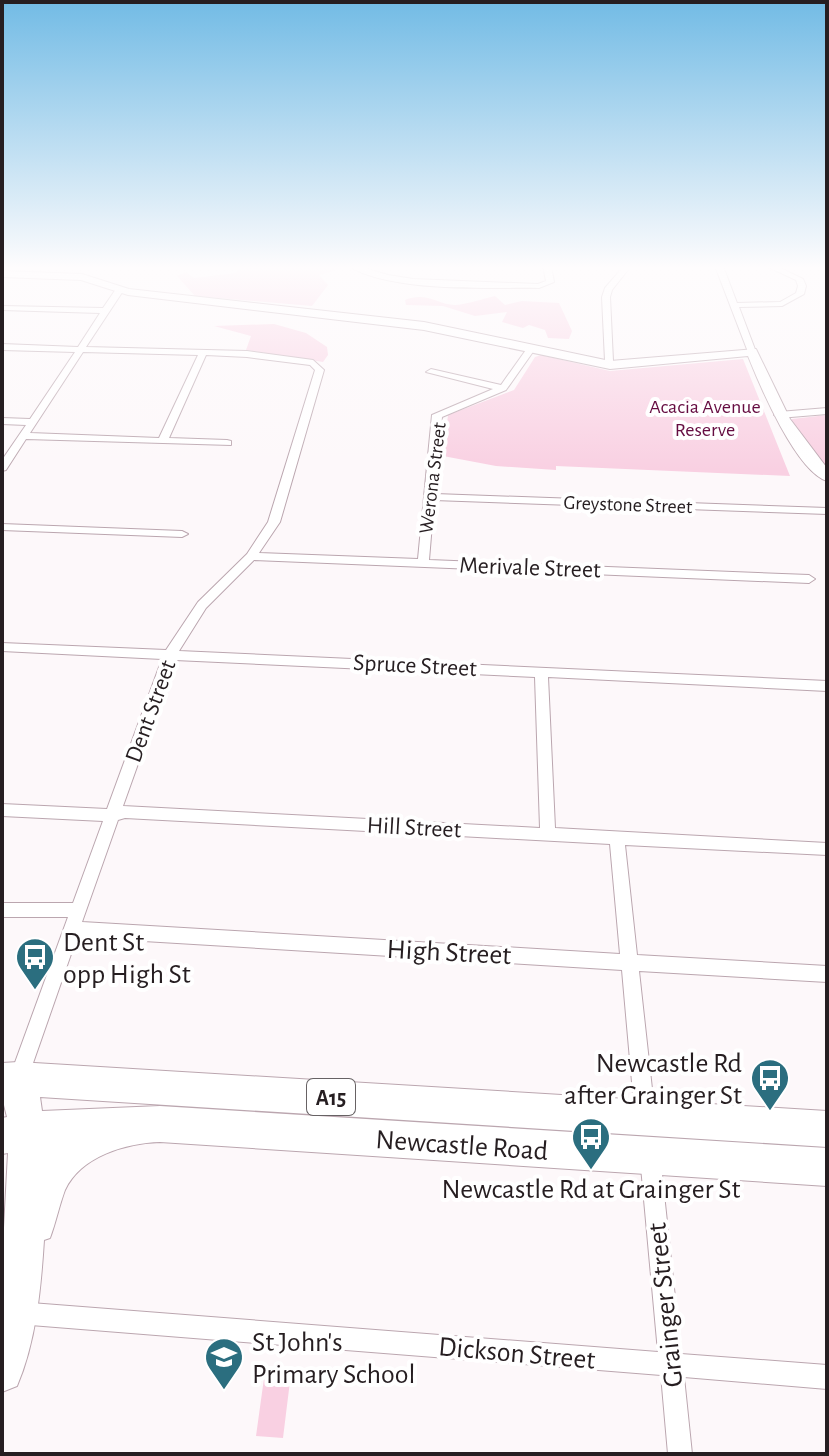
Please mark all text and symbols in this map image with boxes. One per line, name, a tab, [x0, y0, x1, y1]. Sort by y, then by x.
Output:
park label: Acacia Avenue Reserve	[649, 397, 761, 440]
street label: Werona Street	[416, 421, 450, 535]
street label: Greystone Street	[563, 493, 693, 517]
street label: Merivale Street	[459, 554, 601, 582]
street label: Spruce Street	[352, 651, 478, 681]
street label: Dent Street	[121, 657, 181, 766]
street label: Hill Street	[366, 814, 462, 842]
place label: Dent St opp High St	[63, 929, 191, 989]
bus stop icon: Dent St opp High St	[14, 936, 56, 991]
street label: High Street	[386, 936, 512, 970]
place label: Newcastle Rd after Grainger St	[564, 1050, 742, 1110]
bus stop icon: Newcastle Rd after Grainger St	[749, 1057, 791, 1112]
road number: A15	[307, 1079, 355, 1115]
bus stop icon: Newcastle Rd at Grainger St	[570, 1116, 612, 1171]
street label: Newcastle Road	[375, 1126, 549, 1166]
place label: Newcastle Rd at Grainger St	[442, 1176, 740, 1204]
street label: Grainger Street	[643, 1221, 689, 1388]
place label: St John's Primary School	[252, 1329, 415, 1389]
street label: Dickson Street	[437, 1333, 596, 1375]
school or university icon: St John's Primary School	[203, 1336, 245, 1391]

